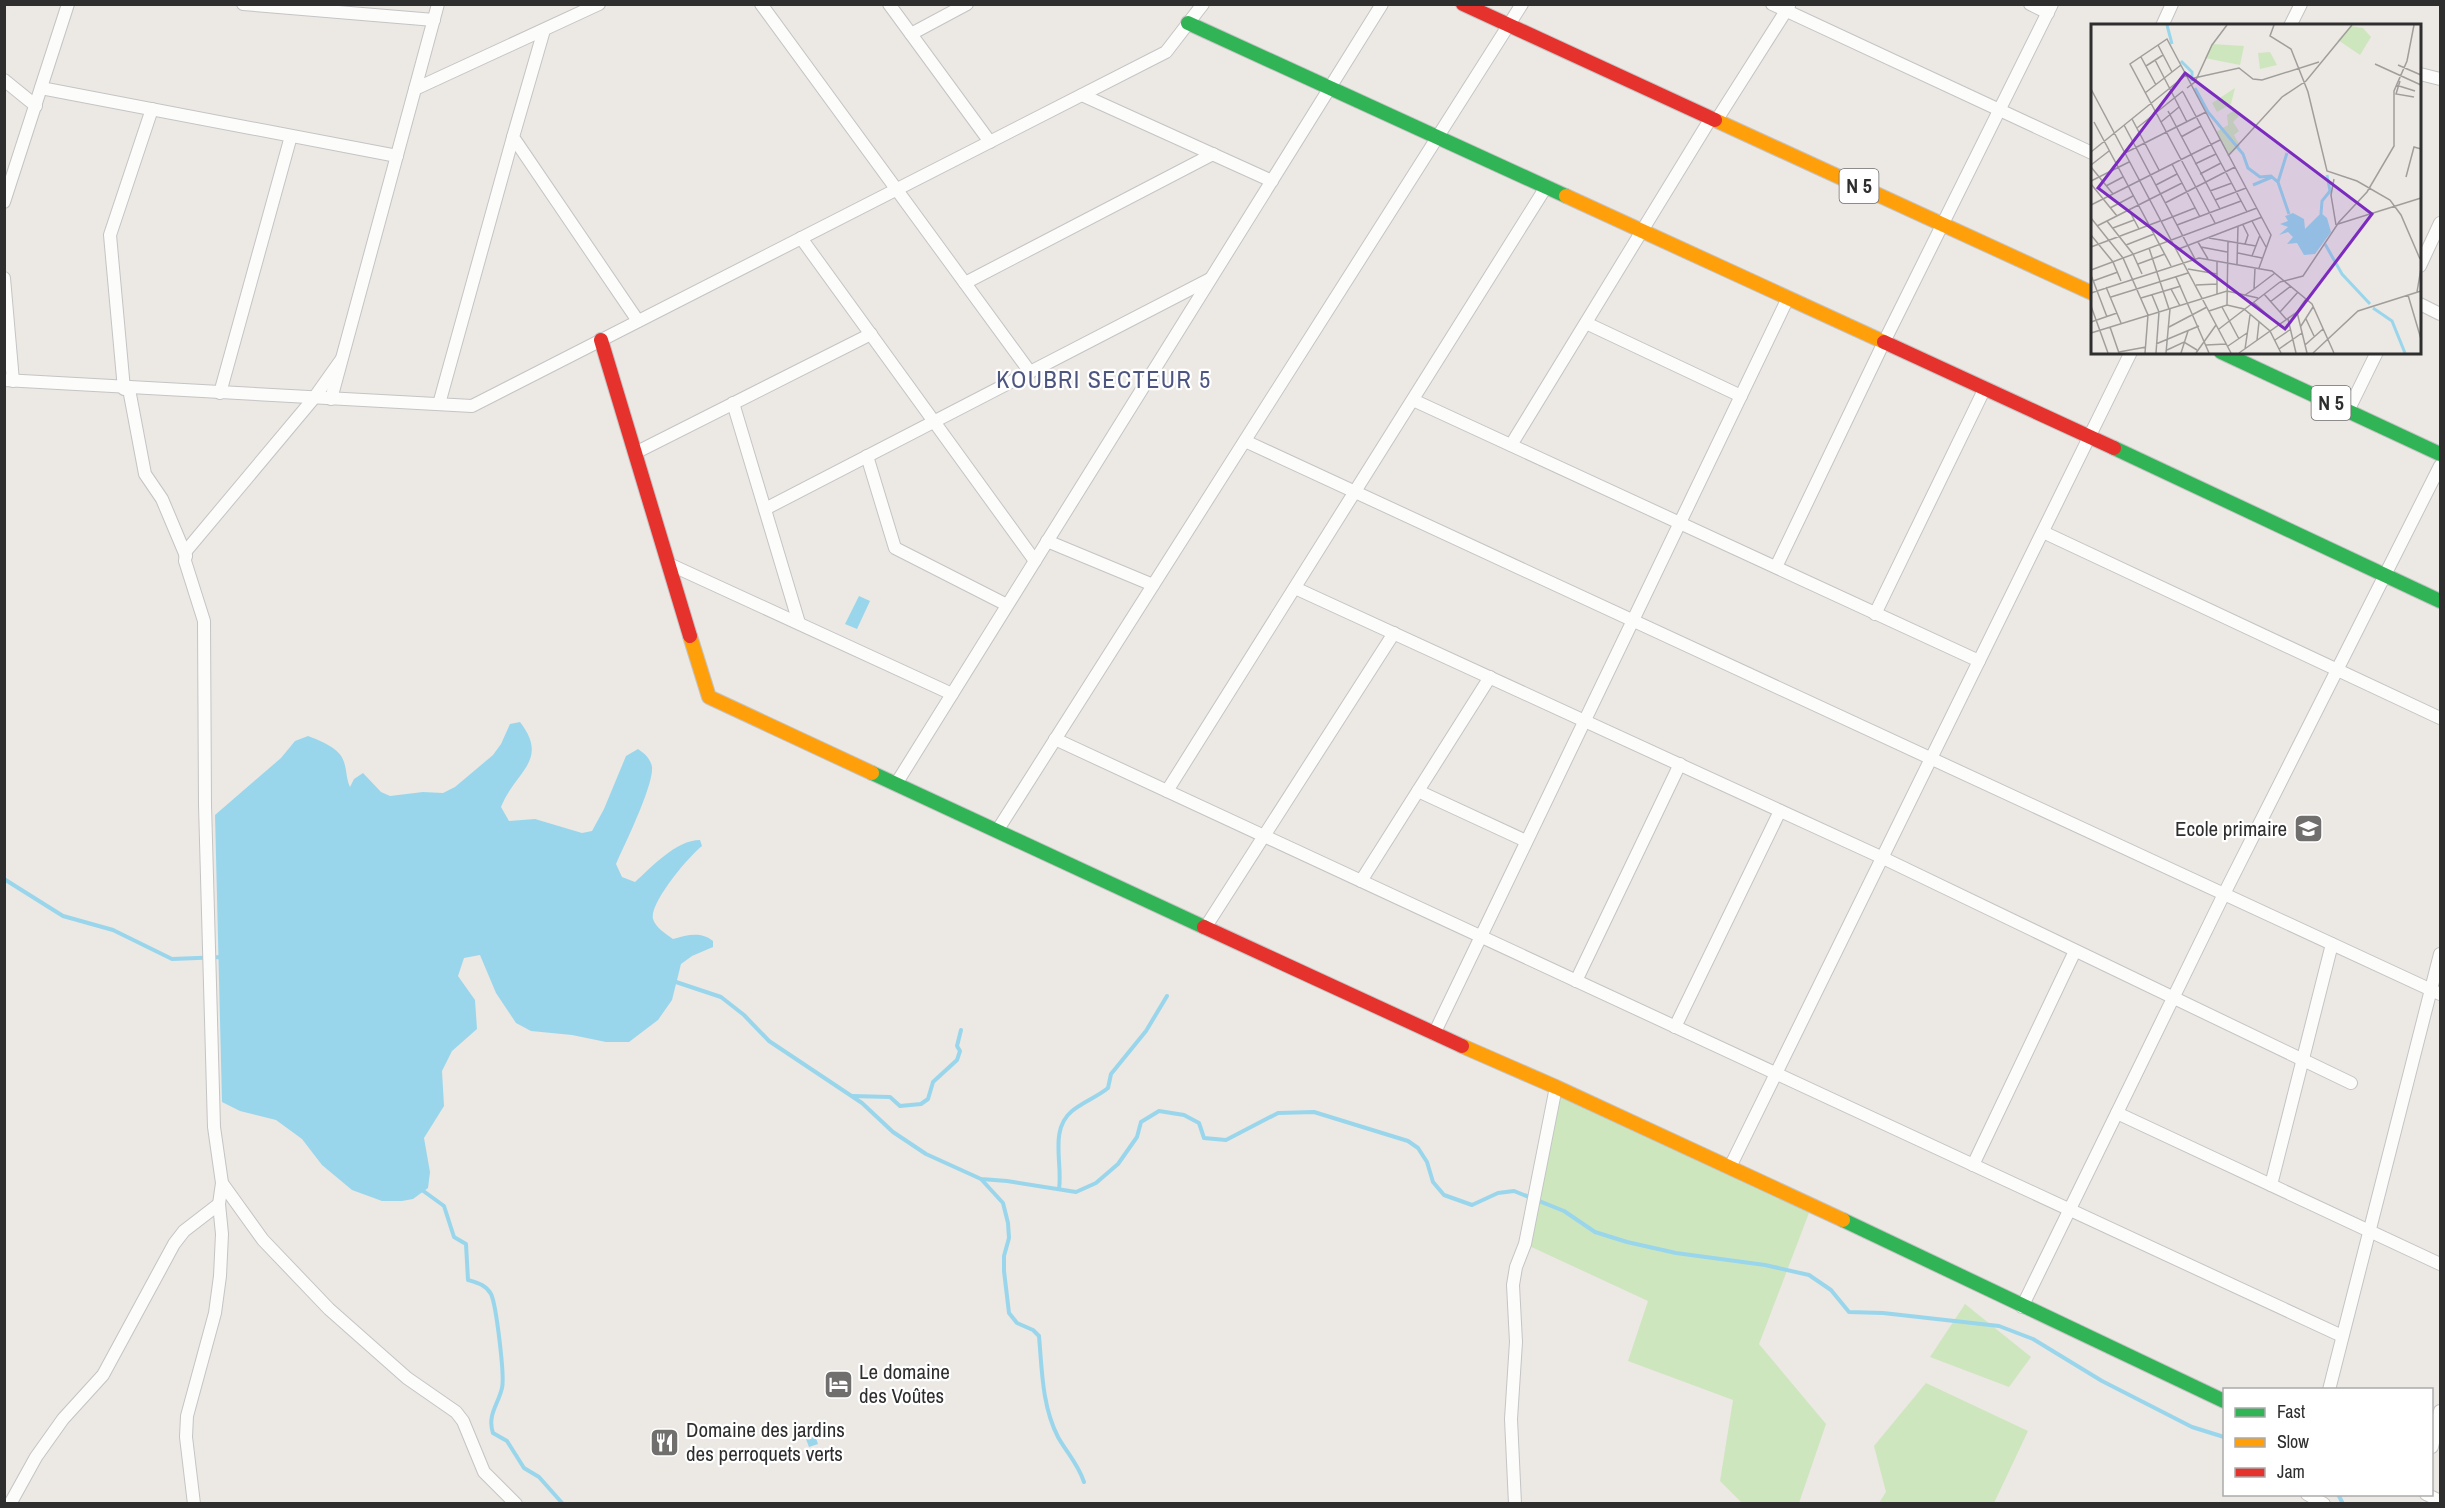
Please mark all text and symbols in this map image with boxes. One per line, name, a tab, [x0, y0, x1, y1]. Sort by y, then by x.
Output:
inset map	[2091, 24, 2421, 354]
road number: N 5	[1840, 169, 1878, 203]
district label: KOUBRI SECTEUR 5	[996, 363, 1212, 395]
road number: N 5	[2312, 386, 2350, 420]
school or university icon: Ecole primaire	[2292, 813, 2324, 845]
place label: Ecole primaire	[2175, 814, 2287, 843]
place label: Le domaine des Voûtes	[859, 1357, 950, 1410]
hotel icon: Le domaine des Voûtes	[822, 1368, 854, 1400]
legend	[2223, 1388, 2433, 1496]
text: Fast	[2277, 1399, 2305, 1424]
place label: Domaine des jardins des perroquets verts	[686, 1415, 845, 1468]
restaurant icon: Domaine des jardins des perroquets verts	[649, 1426, 681, 1458]
text: Slow	[2277, 1429, 2309, 1454]
text: Jam	[2277, 1459, 2305, 1484]

